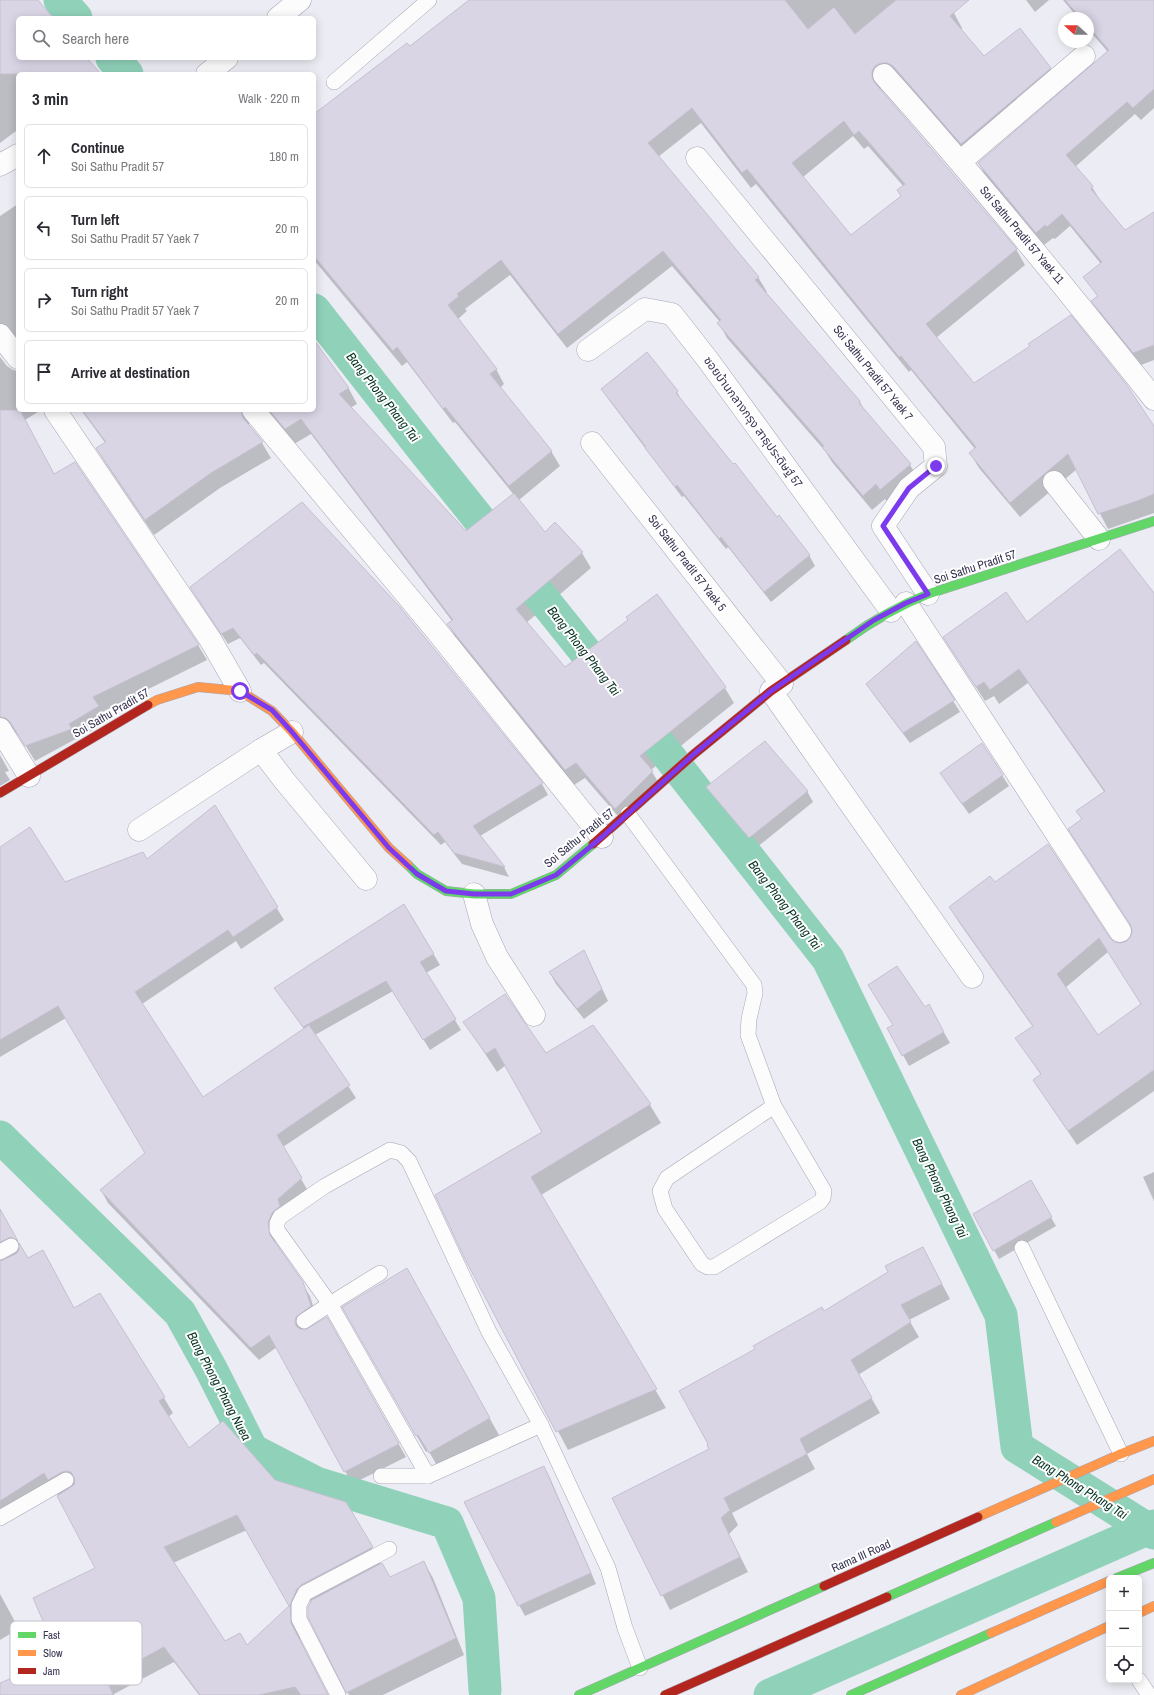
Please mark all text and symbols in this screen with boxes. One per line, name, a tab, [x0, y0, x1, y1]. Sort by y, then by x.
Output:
north arrow	[1058, 12, 1094, 48]
search box	[16, 16, 316, 60]
icon: search	[30, 27, 52, 49]
text: Search here	[62, 28, 129, 49]
text: 3 min	[32, 87, 68, 110]
text: Walk · 220 m	[238, 90, 300, 107]
text: Continue	[71, 137, 124, 158]
icon: ahead	[33, 145, 55, 167]
text: 180 m	[269, 148, 299, 165]
text: Soi Sathu Pradit 57	[71, 158, 164, 175]
street label: Soi Sathu Pradit 57 Yaek 11	[976, 183, 1068, 288]
text: Turn left	[71, 209, 119, 230]
icon: left	[33, 217, 55, 239]
text: 20 m	[275, 220, 299, 237]
text: Soi Sathu Pradit 57 Yaek 7	[71, 230, 199, 247]
text: Turn right	[71, 281, 128, 302]
icon: right	[33, 289, 55, 311]
text: 20 m	[275, 292, 299, 309]
text: Soi Sathu Pradit 57 Yaek 7	[71, 302, 199, 319]
street label: Soi Sathu Pradit 57 Yaek 7	[830, 322, 917, 424]
water label: Bang Phong Phang Tai	[343, 349, 423, 445]
street label: ซอยบ้านกลางกรุง สาธุประดิษฐ์ 57	[700, 353, 806, 491]
icon: arrive	[33, 361, 55, 383]
text: Arrive at destination	[71, 362, 190, 383]
route end	[927, 457, 945, 475]
street label: Soi Sathu Pradit 57 Yaek 5	[644, 511, 730, 615]
street label: Soi Sathu Pradit 57	[932, 546, 1019, 588]
water label: Bang Phong Phang Tai	[544, 603, 624, 699]
route start	[231, 682, 249, 700]
street label: Soi Sathu Pradit 57	[70, 684, 153, 741]
street label: Soi Sathu Pradit 57	[541, 804, 618, 871]
water label: Bang Phong Phang Tai	[745, 857, 825, 953]
water label: Bang Phong Phang Tai	[908, 1135, 972, 1241]
water label: Bang Phong Phang Nuea	[183, 1329, 255, 1443]
water label: Bang Phong Phang Tai	[1029, 1451, 1131, 1523]
street label: Rama III Road	[829, 1536, 893, 1576]
map controls	[1106, 1575, 1142, 1683]
button: +	[1106, 1575, 1142, 1611]
button: −	[1106, 1611, 1142, 1647]
legend	[10, 1621, 142, 1685]
text: Fast	[43, 1628, 61, 1642]
text: Slow	[43, 1646, 63, 1660]
button: locate	[1106, 1647, 1142, 1683]
text: Jam	[43, 1664, 60, 1678]

